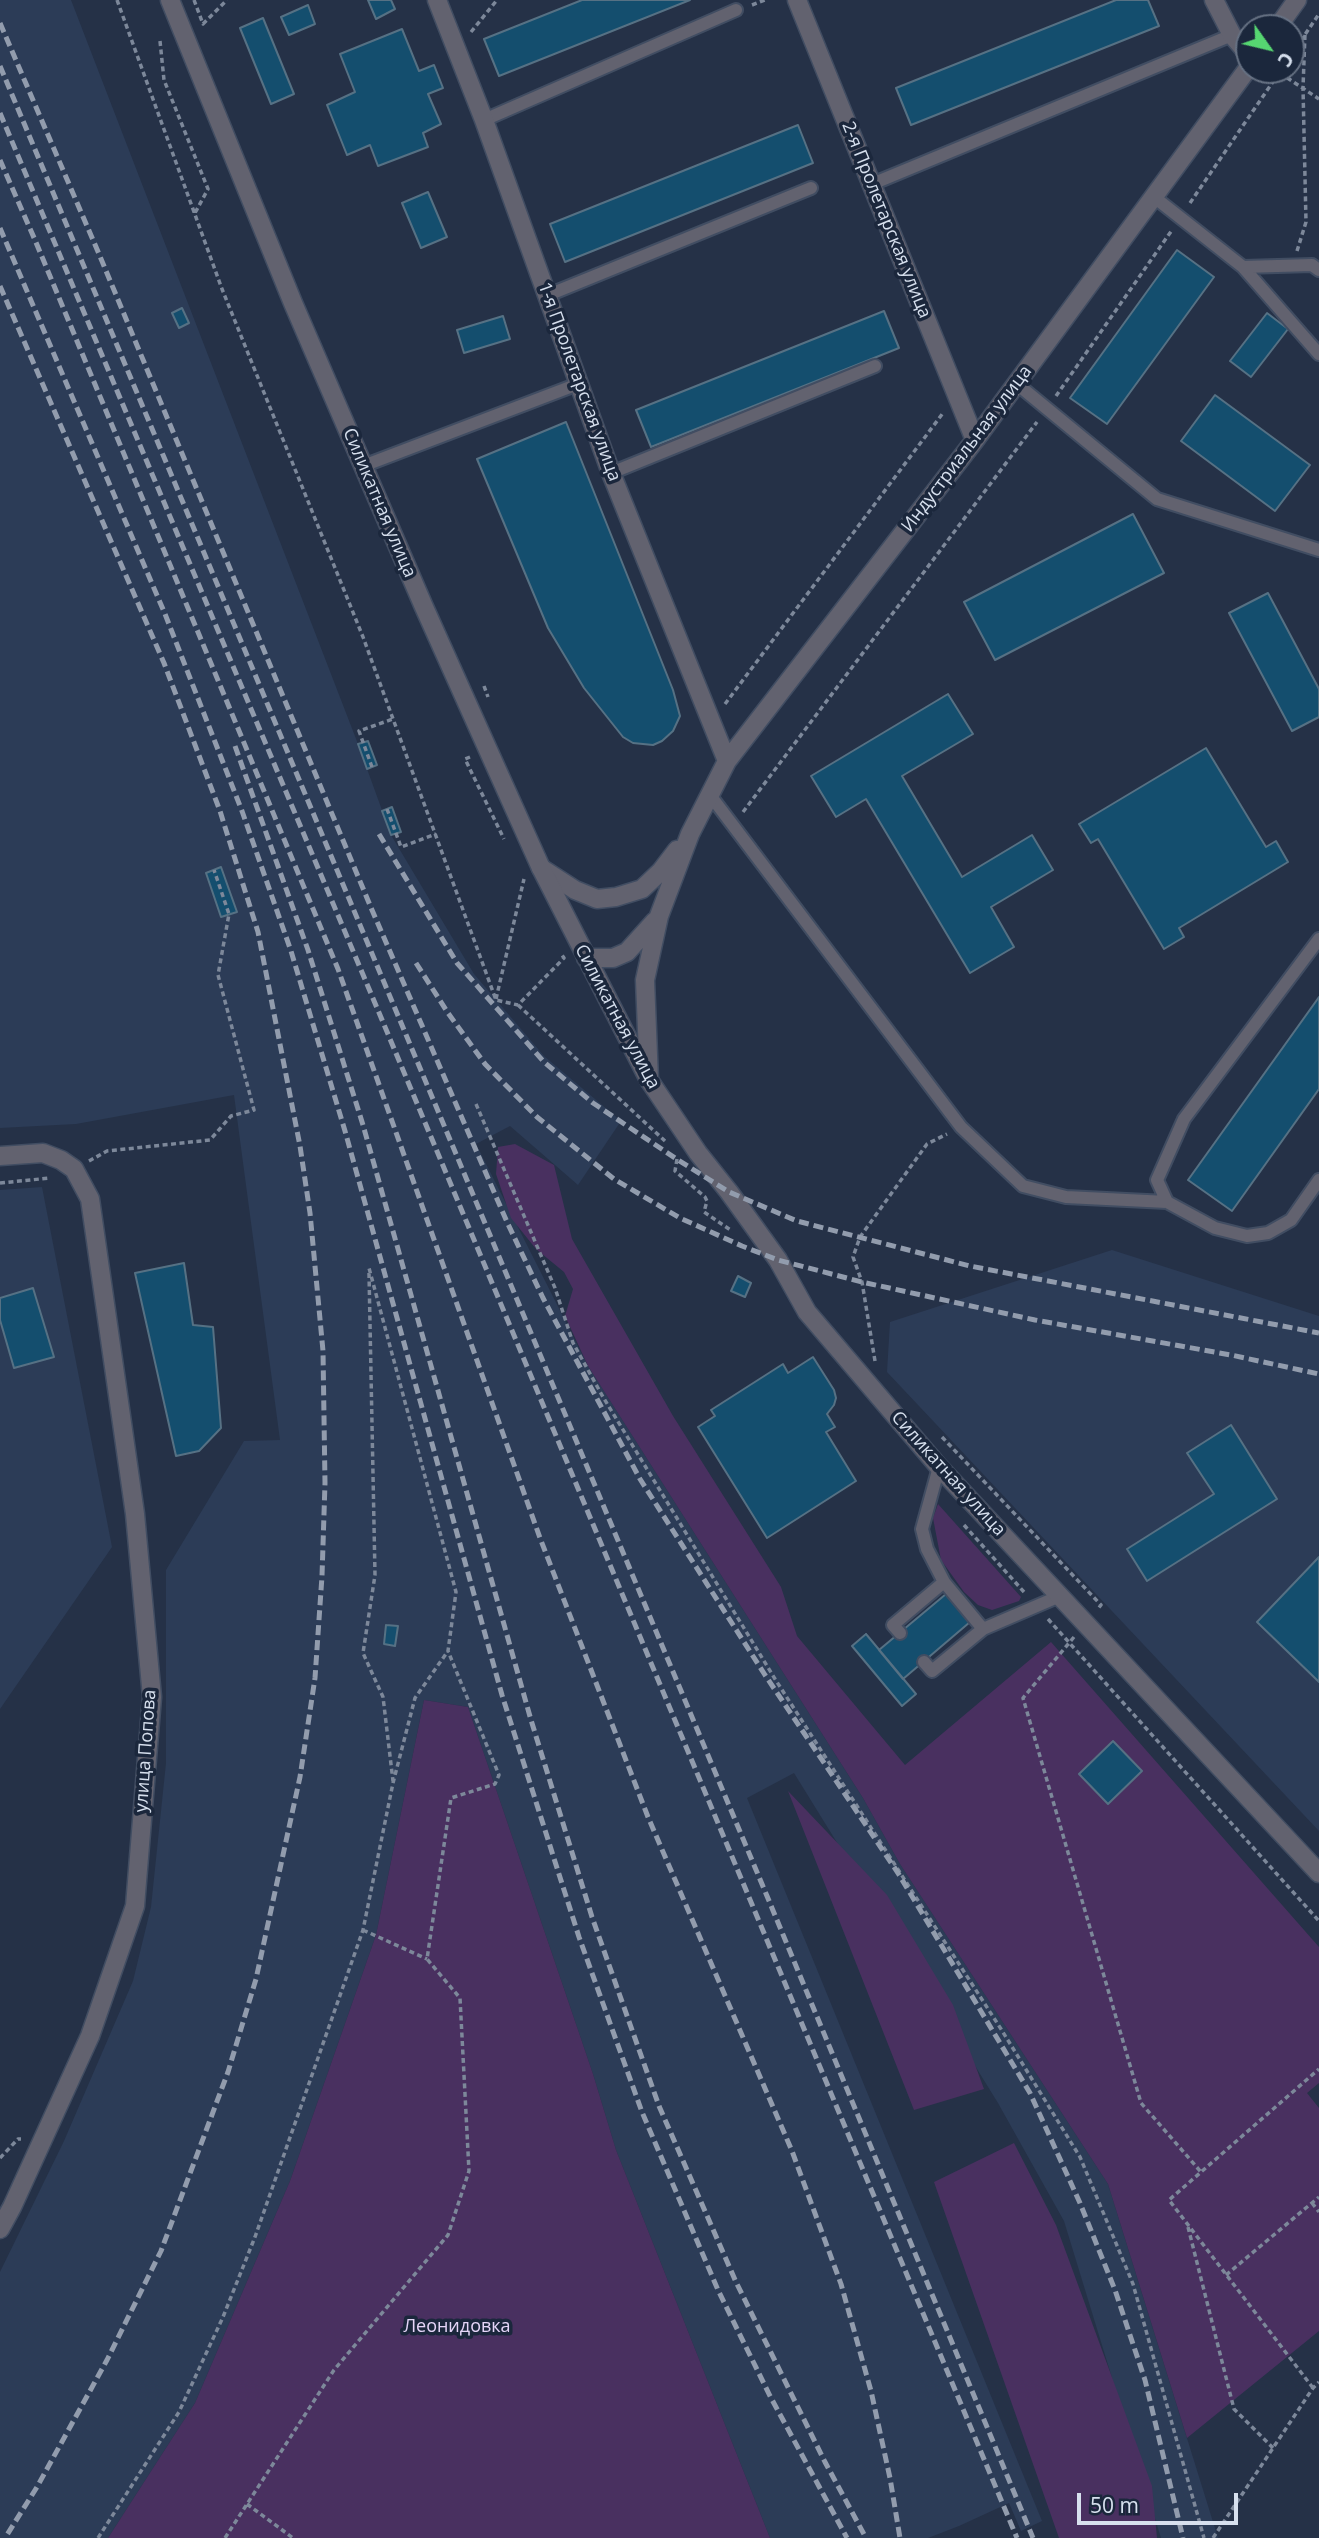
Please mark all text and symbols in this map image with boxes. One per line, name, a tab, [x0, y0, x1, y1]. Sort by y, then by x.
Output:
north arrow	[1235, 14, 1305, 84]
text: С	[1272, 47, 1300, 72]
street label: 2-я Пролетарская улица	[837, 119, 935, 321]
street label: 1-я Пролетарская улица	[533, 280, 625, 484]
street label: Индустриальная улица	[897, 361, 1037, 537]
street label: Силикатная улица	[338, 425, 420, 581]
street label: Силикатная улица	[570, 941, 664, 1093]
street label: Силикатная улица	[886, 1407, 1010, 1541]
street label: улица Попова	[131, 1689, 161, 1813]
park label: Леонидовка	[403, 2316, 511, 2338]
scale bar	[1081, 2478, 1242, 2522]
text: 50 m	[1090, 2491, 1139, 2519]

